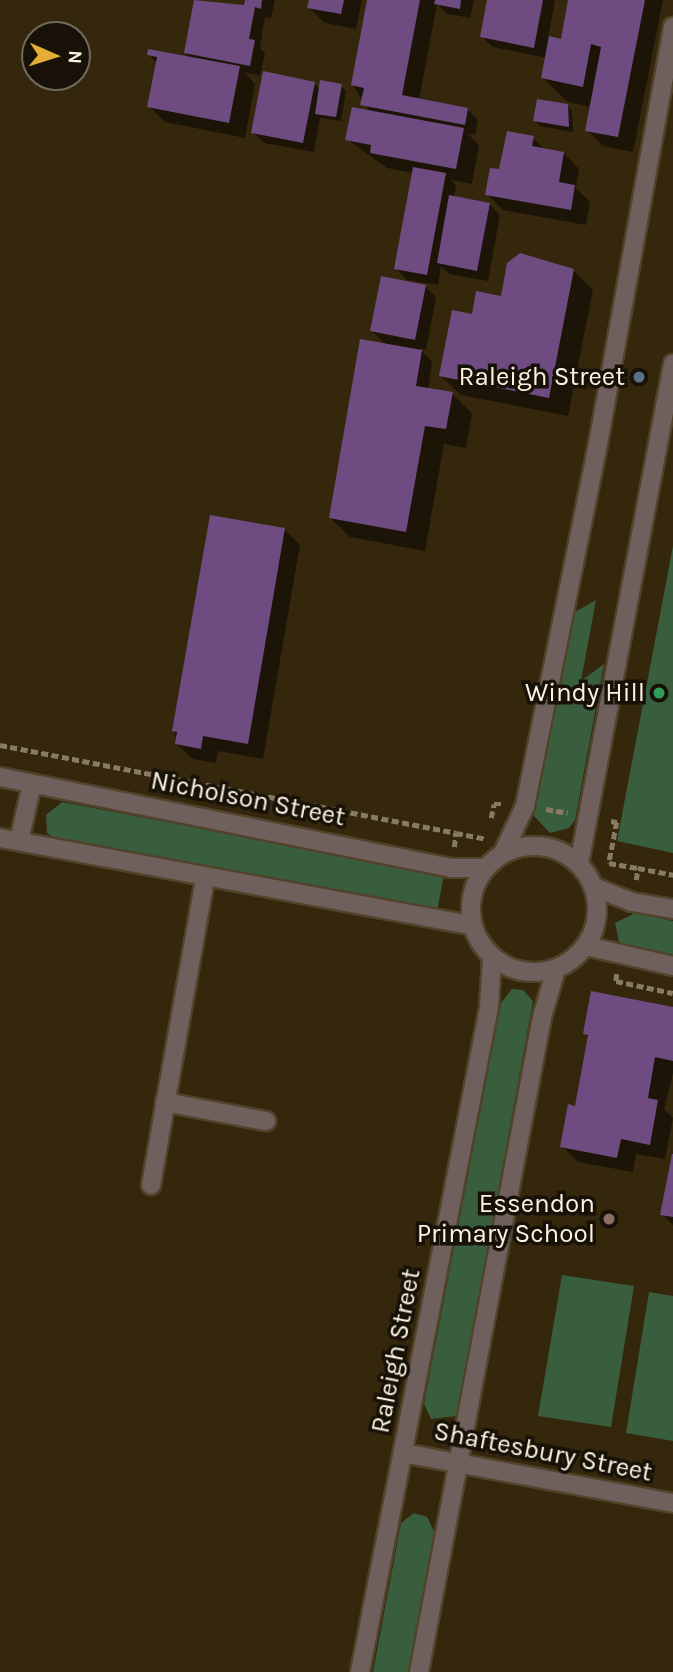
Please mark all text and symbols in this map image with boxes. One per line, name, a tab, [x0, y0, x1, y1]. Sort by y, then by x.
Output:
north arrow	[21, 21, 91, 91]
text: N	[64, 50, 86, 64]
place label: Raleigh Street	[458, 361, 625, 393]
marker: Raleigh Street	[631, 369, 647, 385]
place label: Windy Hill	[525, 677, 645, 709]
marker: Windy Hill	[651, 685, 667, 701]
street label: Nicholson Street	[148, 765, 348, 833]
place label: Essendon Primary School	[417, 1188, 595, 1250]
marker: Essendon Primary School	[601, 1211, 617, 1227]
street label: Raleigh Street	[365, 1266, 427, 1436]
street label: Shaftesbury Street	[431, 1416, 655, 1488]

